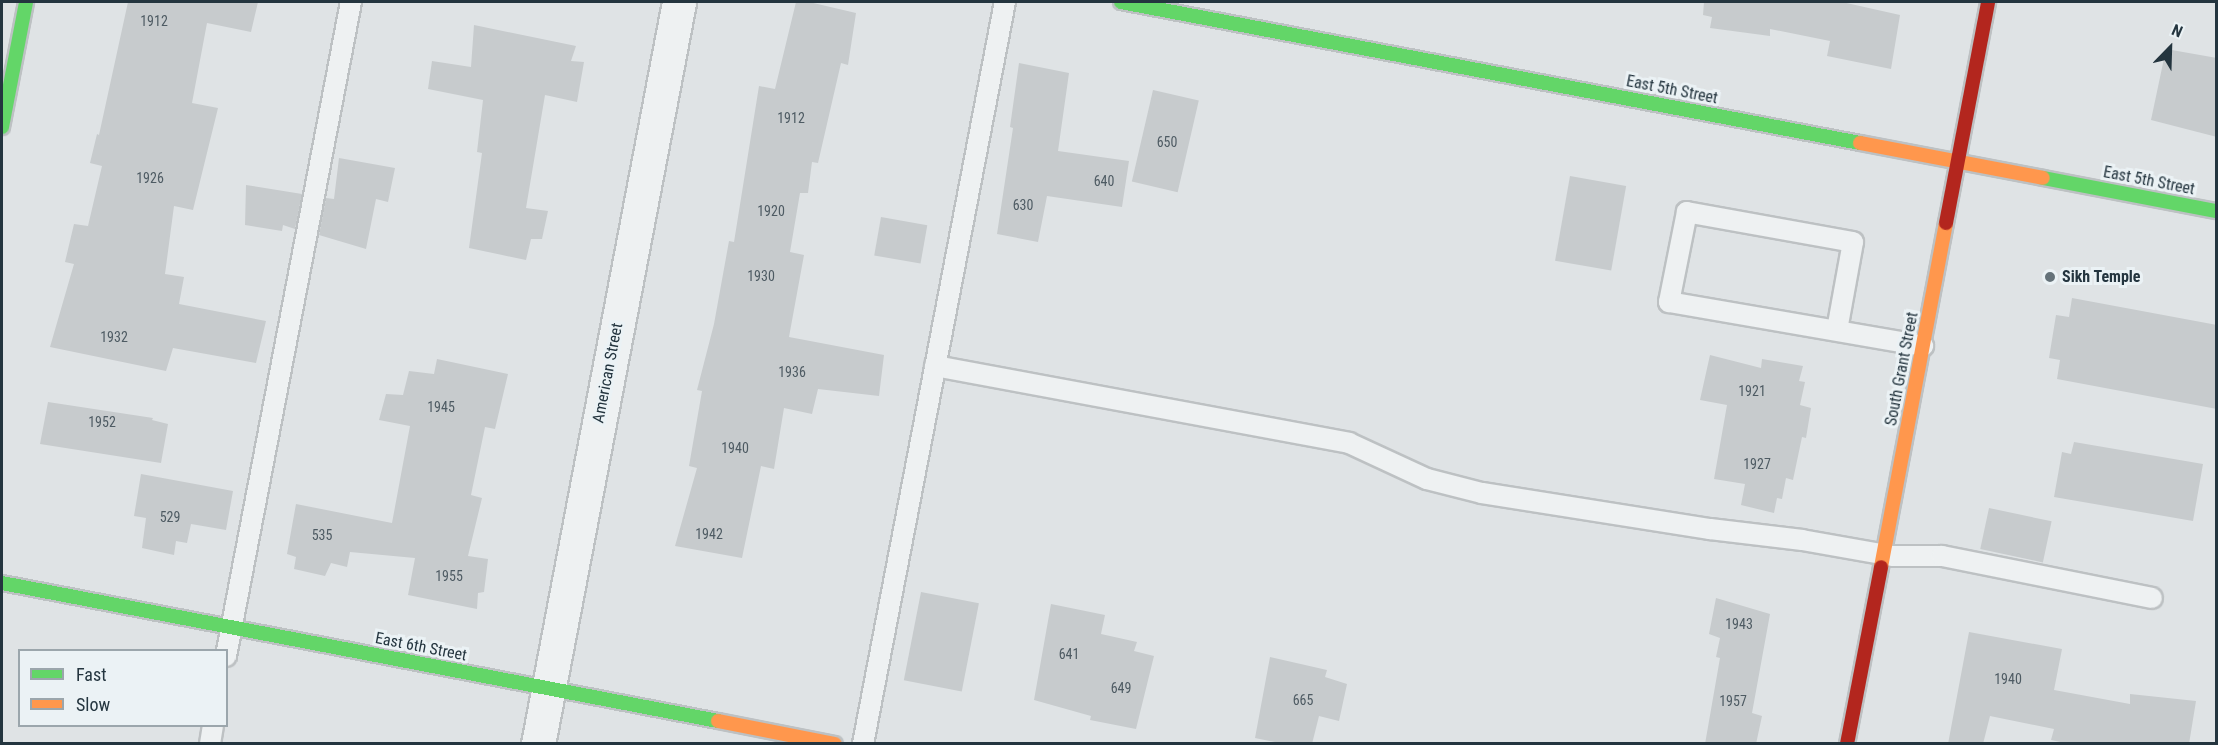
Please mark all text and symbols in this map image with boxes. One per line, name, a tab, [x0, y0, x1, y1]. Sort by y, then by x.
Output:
house number: 1912	[140, 13, 168, 29]
north arrow	[2140, 18, 2200, 78]
text: N	[2169, 20, 2185, 42]
street label: East 5th Street	[1625, 72, 1719, 108]
house number: 1912	[777, 110, 805, 126]
house number: 650	[1157, 134, 1177, 150]
street label: East 5th Street	[2102, 163, 2196, 199]
house number: 1926	[136, 170, 164, 186]
house number: 640	[1094, 173, 1114, 189]
house number: 630	[1013, 197, 1033, 213]
house number: 1920	[757, 203, 785, 219]
place label: Sikh Temple	[2062, 267, 2141, 287]
house number: 1930	[747, 268, 775, 284]
marker: Sikh Temple	[2043, 270, 2057, 284]
street label: South Grant Street	[1882, 310, 1922, 428]
street label: American Street	[589, 321, 627, 425]
house number: 1932	[100, 329, 128, 345]
house number: 1936	[778, 364, 806, 380]
house number: 1921	[1738, 383, 1766, 399]
house number: 1945	[427, 399, 455, 415]
house number: 1952	[88, 414, 116, 430]
house number: 1940	[721, 440, 749, 456]
house number: 1927	[1743, 456, 1771, 472]
house number: 529	[160, 509, 180, 525]
house number: 1942	[695, 526, 723, 542]
house number: 535	[312, 527, 332, 543]
house number: 1955	[435, 568, 463, 584]
house number: 1943	[1725, 616, 1753, 632]
street label: East 6th Street	[374, 629, 468, 665]
house number: 641	[1059, 646, 1079, 662]
legend	[18, 649, 228, 727]
text: Fast	[76, 664, 107, 685]
house number: 1940	[1994, 671, 2022, 687]
house number: 649	[1111, 680, 1131, 696]
house number: 665	[1293, 692, 1313, 708]
house number: 1957	[1719, 693, 1747, 709]
text: Slow	[76, 694, 110, 715]

